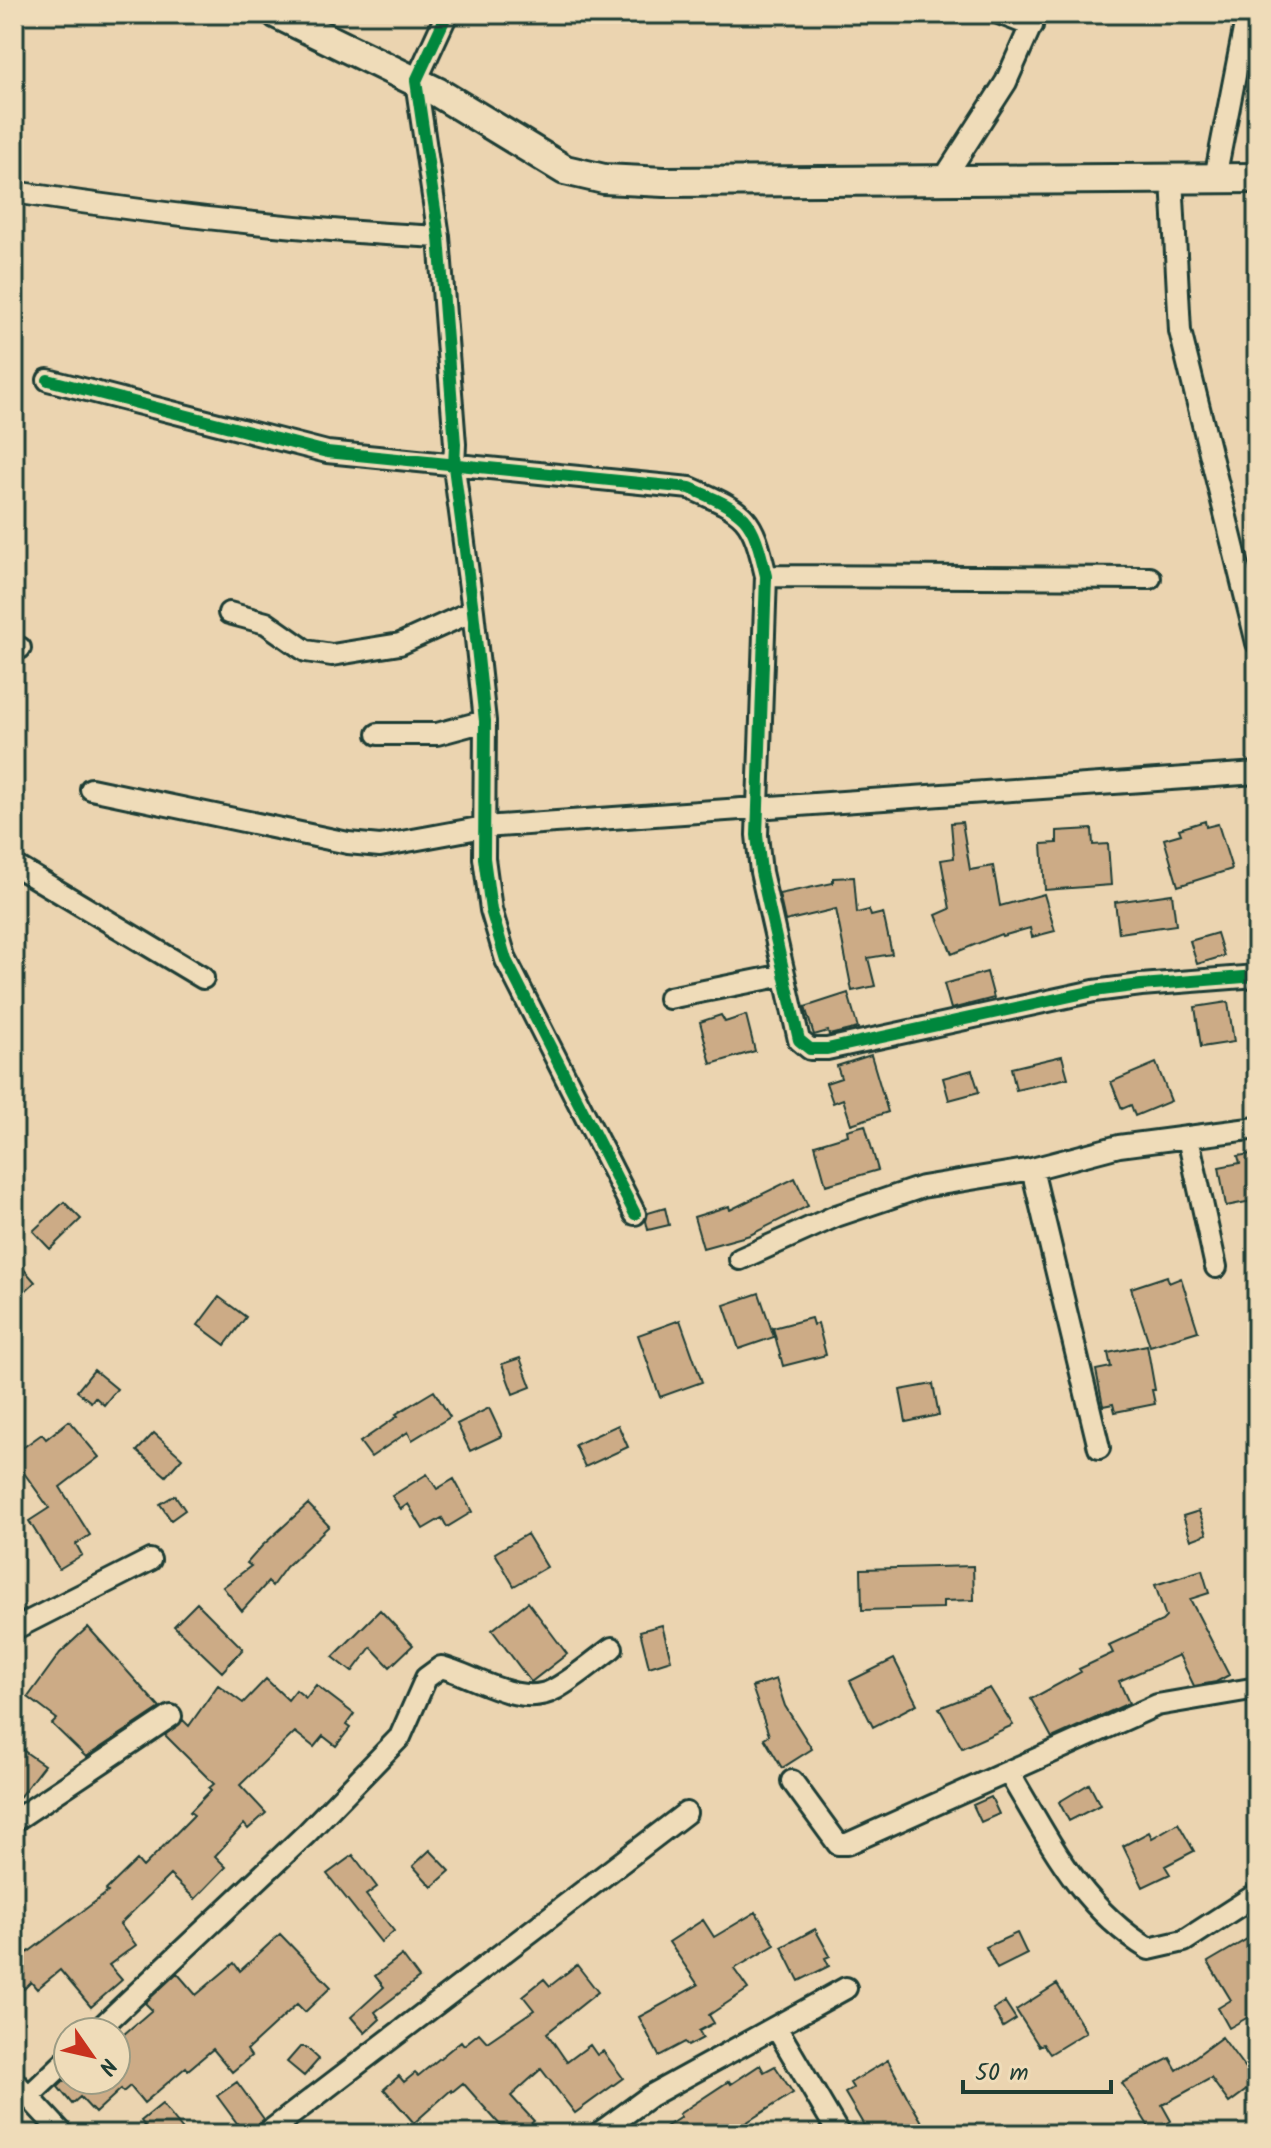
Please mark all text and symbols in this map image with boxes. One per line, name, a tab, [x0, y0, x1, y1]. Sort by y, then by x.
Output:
north arrow	[52, 2016, 132, 2096]
scale bar	[963, 2044, 1111, 2094]
text: N	[88, 2050, 125, 2081]
text: 50 m	[975, 2054, 1029, 2093]

